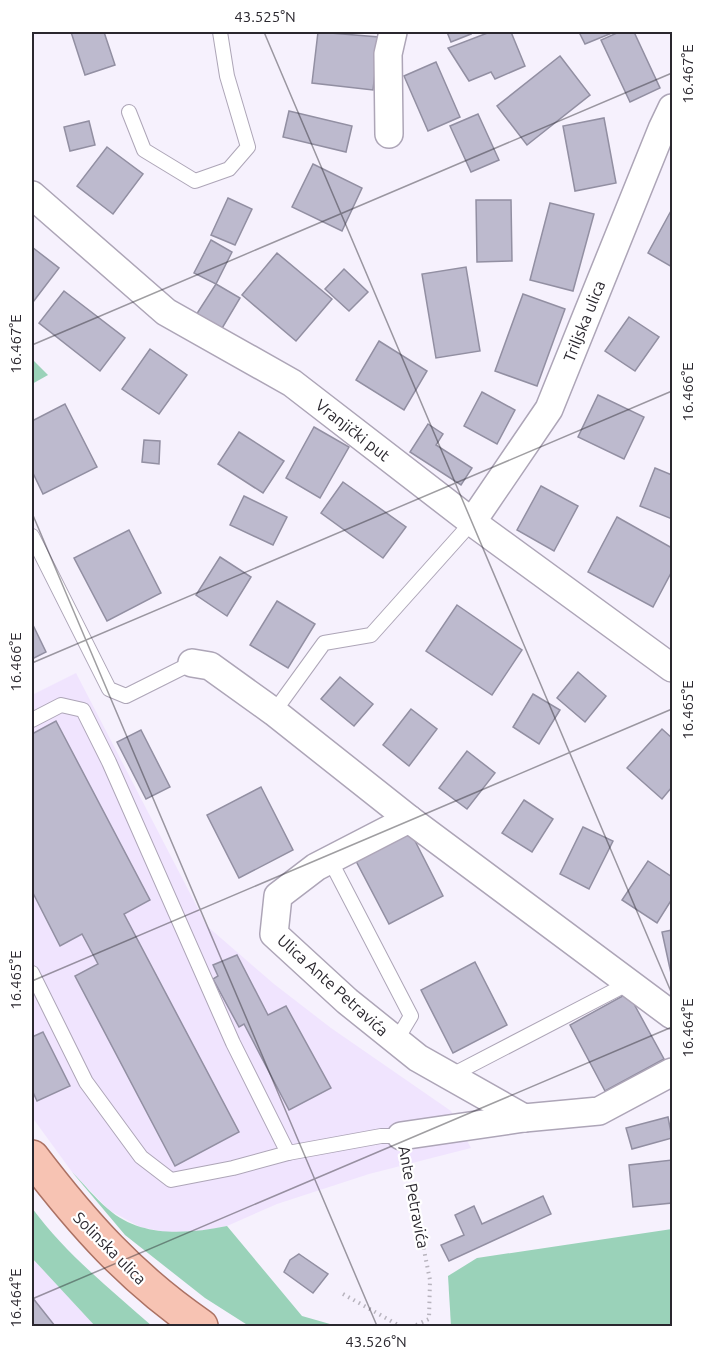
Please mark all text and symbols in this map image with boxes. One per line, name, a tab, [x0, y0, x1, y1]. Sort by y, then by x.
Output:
text: 43.525°N	[234, 8, 296, 25]
text: 16.467°E	[679, 44, 696, 104]
street label: Triljska ulica	[560, 278, 608, 364]
text: 16.467°E	[7, 314, 24, 374]
text: 16.466°E	[679, 362, 696, 422]
street label: Vranjički put	[312, 396, 394, 465]
text: 16.466°E	[7, 632, 24, 692]
text: 16.465°E	[679, 680, 696, 740]
street label: Ulica Ante Petravića	[274, 931, 392, 1039]
text: 16.465°E	[7, 950, 24, 1010]
text: 16.464°E	[679, 998, 696, 1058]
street label: Ante Petravića	[395, 1144, 433, 1250]
street label: Solinska ulica	[70, 1208, 150, 1288]
text: 16.464°E	[7, 1268, 24, 1328]
text: 43.526°N	[345, 1333, 407, 1350]

